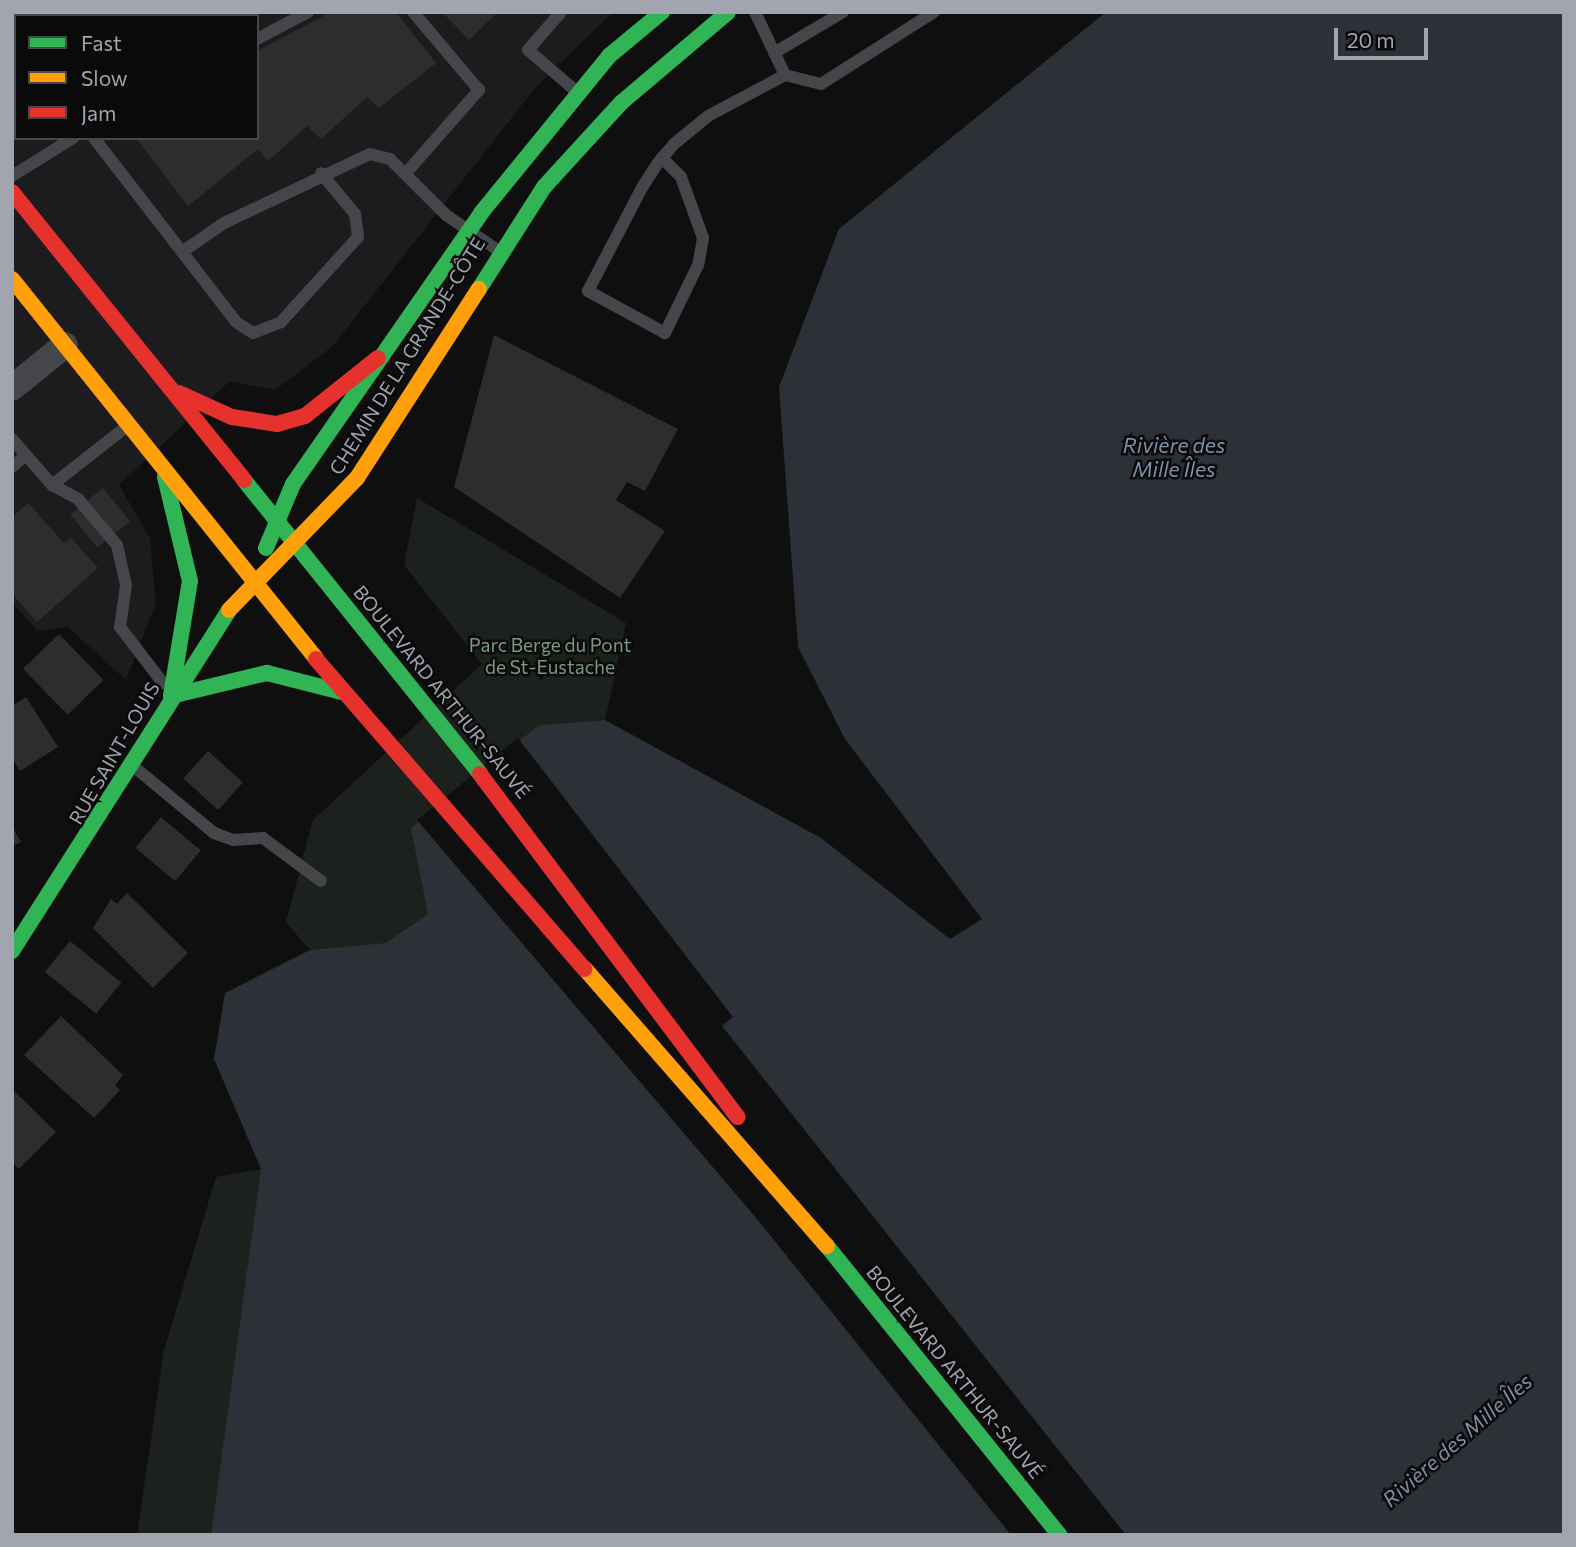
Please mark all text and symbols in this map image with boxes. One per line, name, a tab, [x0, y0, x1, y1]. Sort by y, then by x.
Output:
legend	[14, 14, 259, 140]
scale bar	[1338, 14, 1432, 58]
text: 20 m	[1347, 27, 1395, 52]
text: Fast	[81, 30, 122, 55]
text: Slow	[81, 65, 128, 90]
text: Jam	[81, 100, 116, 125]
street label: CHEMIN DE LA GRANDE-CÔTE	[324, 233, 490, 479]
water label: Rivière des Mille Îles	[1123, 432, 1225, 482]
street label: BOULEVARD ARTHUR-SAUVÉ	[349, 581, 535, 803]
park label: Parc Berge du Pont de St-Eustache	[469, 634, 631, 678]
street label: RUE SAINT-LOUIS	[64, 678, 164, 828]
street label: BOULEVARD ARTHUR-SAUVÉ	[862, 1261, 1048, 1483]
water label: Rivière des Mille Îles	[1377, 1368, 1537, 1512]

